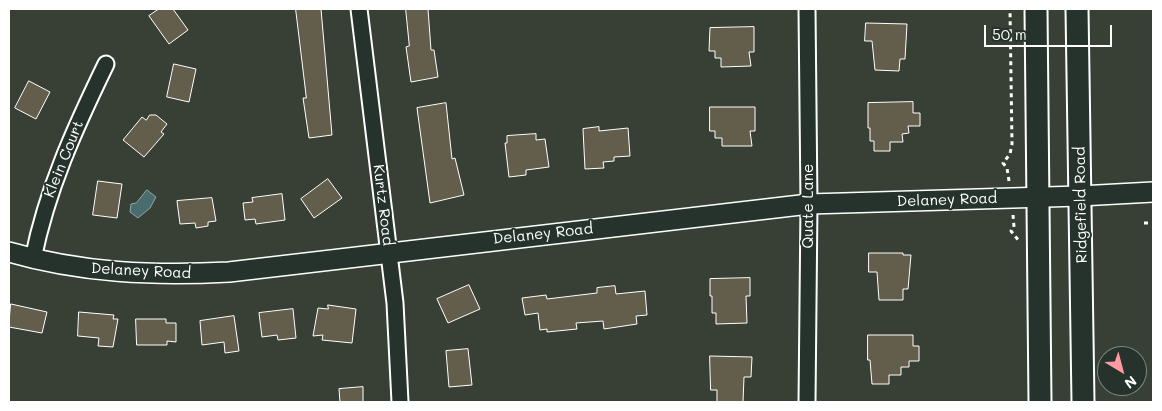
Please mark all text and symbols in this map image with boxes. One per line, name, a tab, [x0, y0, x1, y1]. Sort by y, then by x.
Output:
scale bar	[987, 15, 1114, 47]
text: 50 m	[992, 24, 1027, 44]
street label: Klein Court	[40, 118, 88, 200]
street label: Ridgefield Road	[1071, 146, 1091, 264]
street label: Kurtz Road	[369, 163, 397, 247]
street label: Quate Lane	[799, 164, 817, 248]
street label: Delaney Road	[897, 189, 997, 211]
street label: Delaney Road	[492, 220, 594, 248]
street label: Delaney Road	[90, 259, 192, 283]
north arrow	[1097, 346, 1147, 396]
text: N	[1121, 372, 1141, 393]

